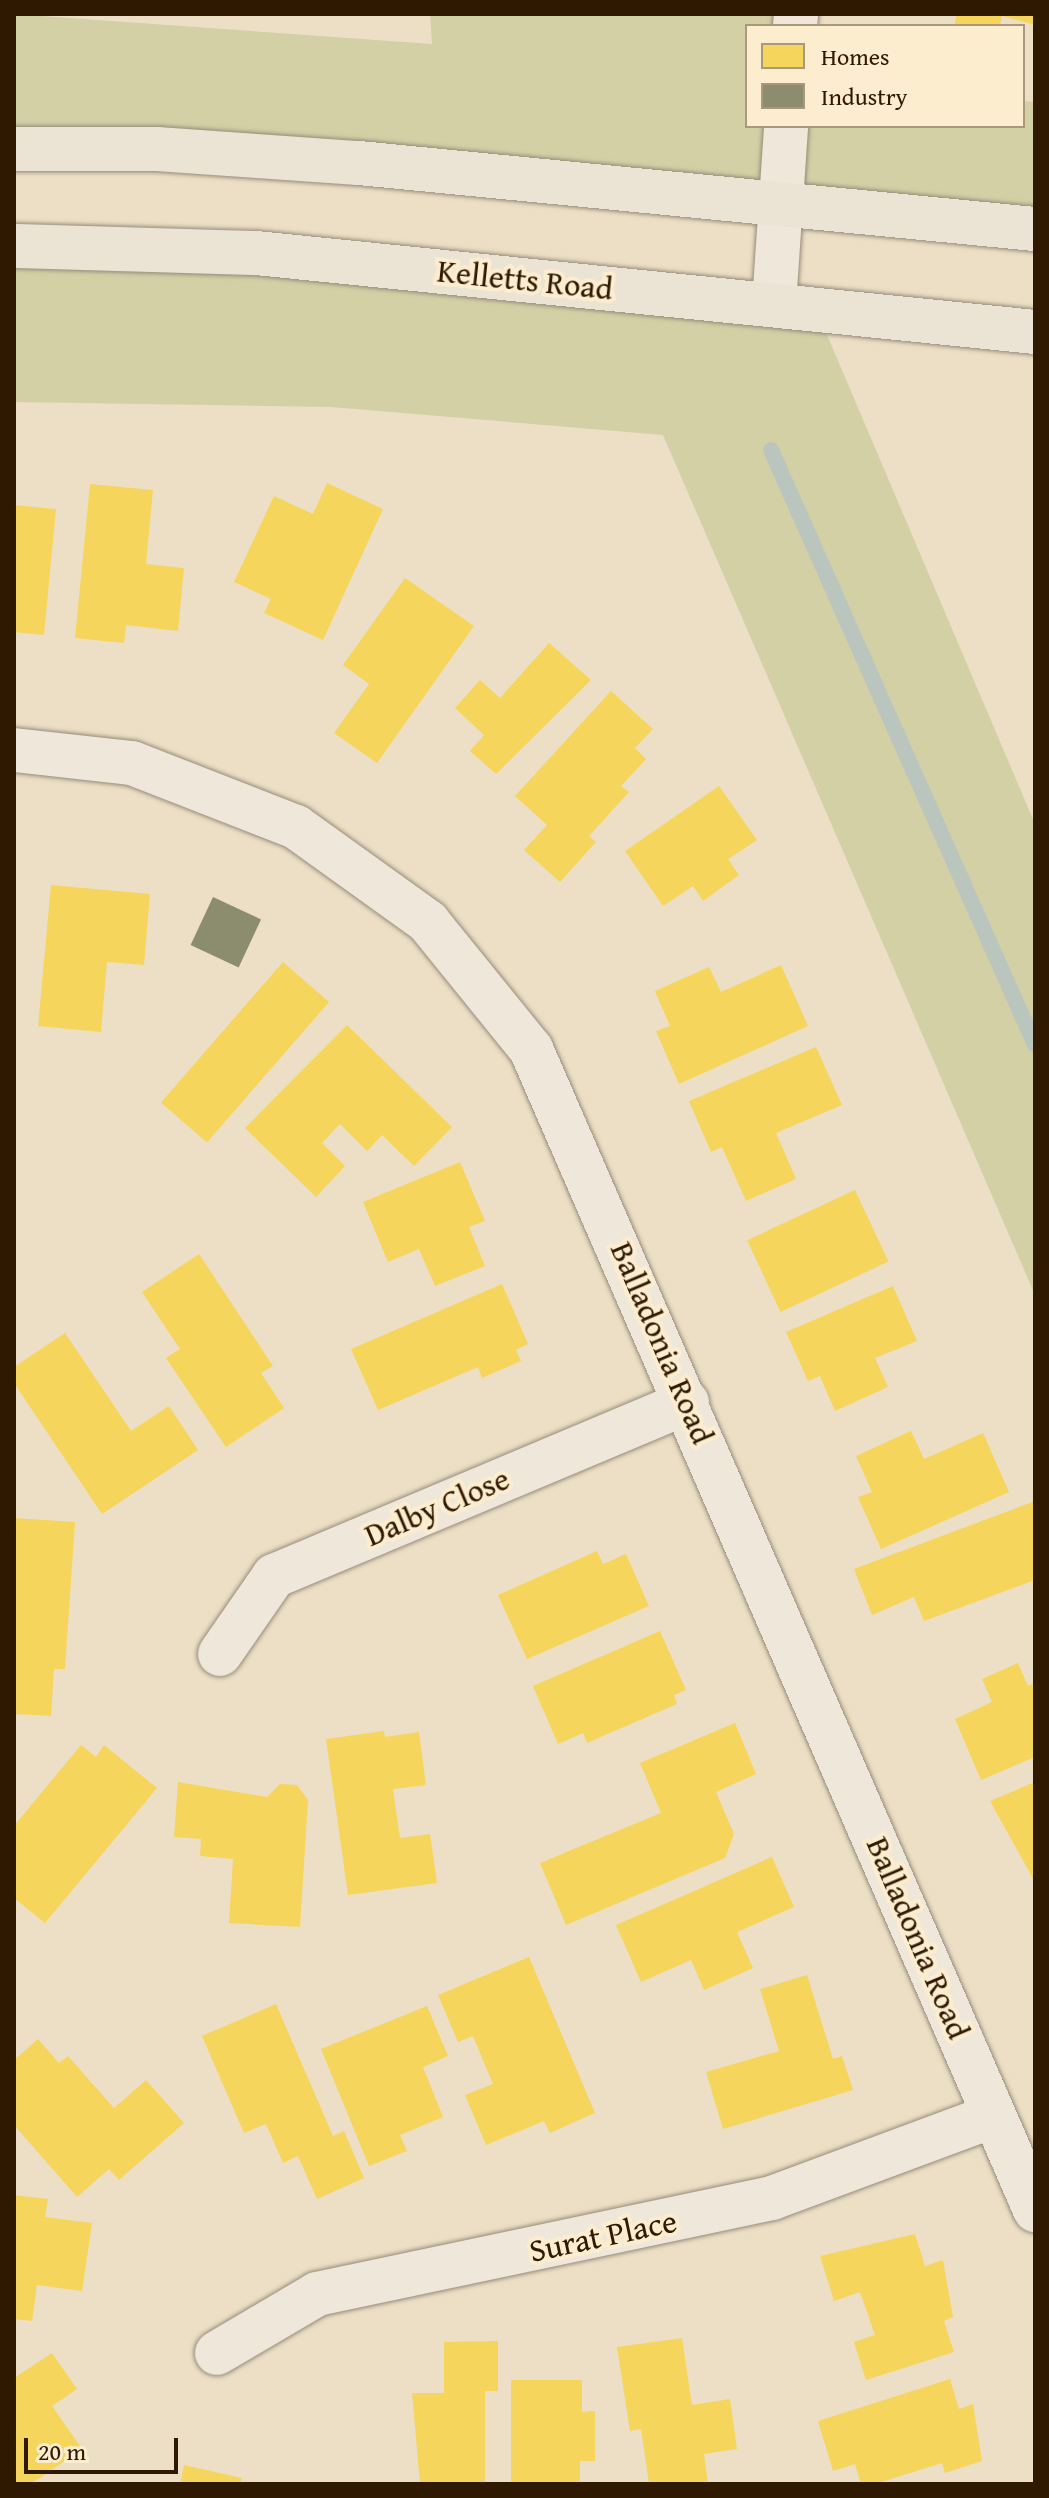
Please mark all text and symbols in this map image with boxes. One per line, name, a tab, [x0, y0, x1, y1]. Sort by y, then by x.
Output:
legend	[745, 24, 1025, 128]
text: Homes	[821, 39, 890, 74]
text: Industry	[821, 79, 908, 114]
street label: Kelletts Road	[435, 252, 615, 308]
street label: Balladonia Road	[602, 1236, 722, 1450]
street label: Dalby Close	[359, 1459, 515, 1555]
street label: Balladonia Road	[858, 1831, 978, 2045]
street label: Surat Place	[526, 2202, 680, 2270]
scale bar	[28, 2422, 182, 2472]
text: 20 m	[38, 2434, 86, 2469]

